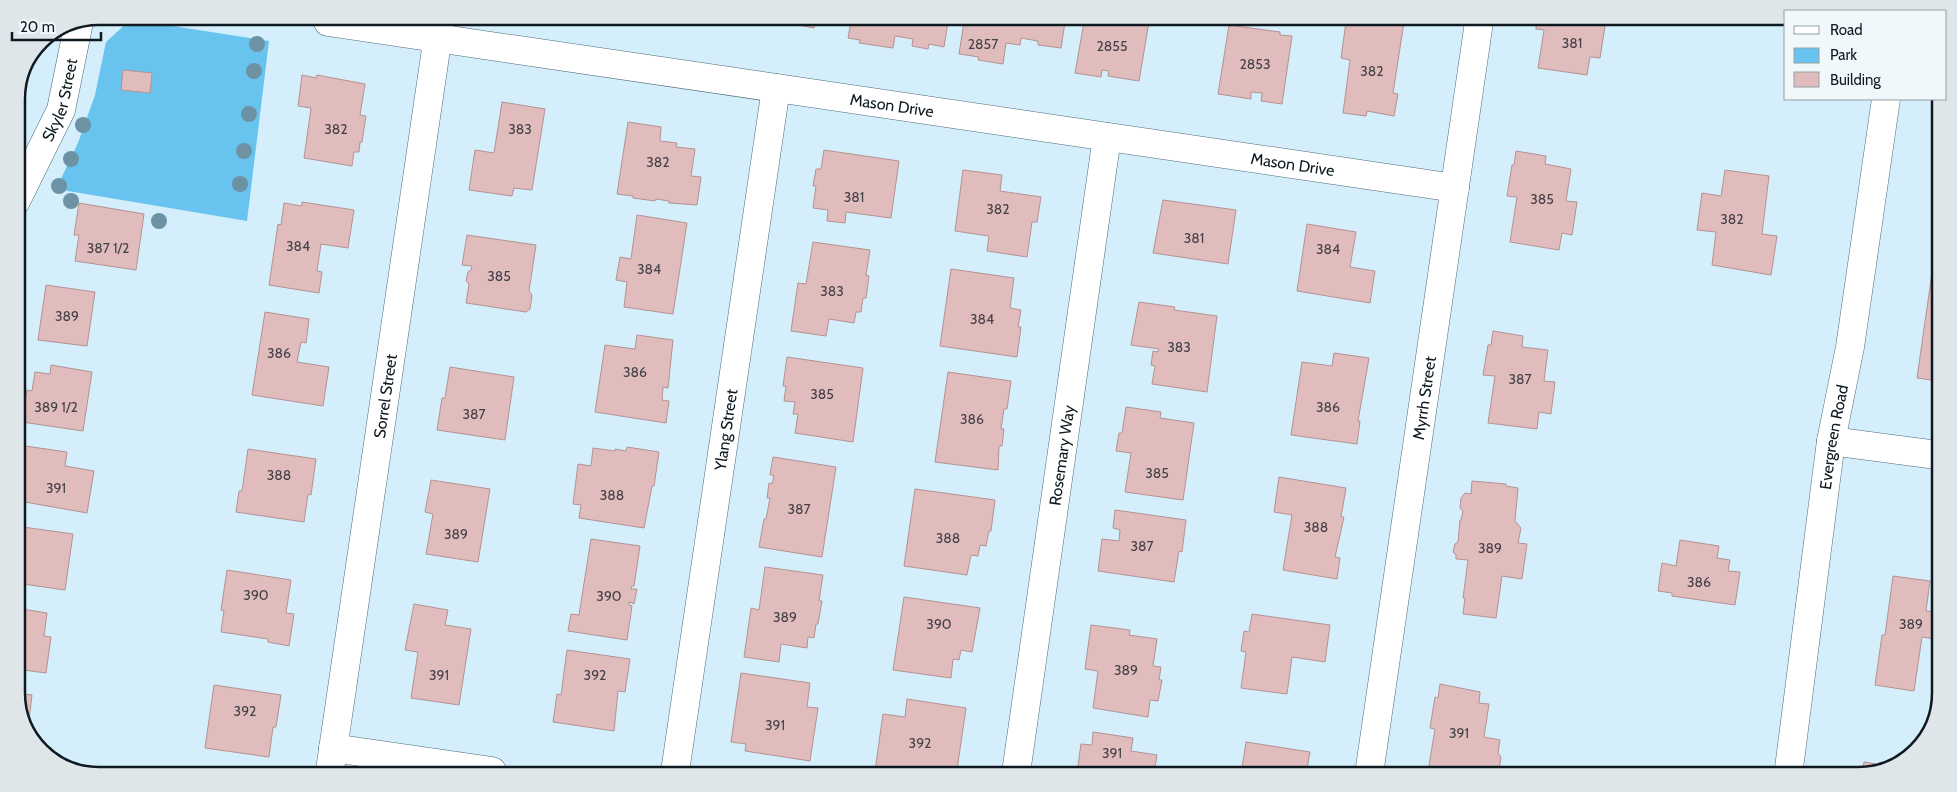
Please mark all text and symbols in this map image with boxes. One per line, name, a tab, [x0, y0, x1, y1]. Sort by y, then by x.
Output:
scale bar	[12, 10, 101, 42]
legend	[1784, 10, 1947, 100]
text: 20 m	[20, 18, 55, 36]
text: Road	[1830, 21, 1863, 39]
house number: 381	[1562, 34, 1582, 52]
house number: 2857	[968, 35, 998, 53]
house number: 2855	[1097, 37, 1127, 55]
text: Park	[1830, 46, 1857, 64]
house number: 2853	[1240, 55, 1270, 73]
street label: Skyler Street	[38, 56, 81, 144]
house number: 382	[1360, 62, 1384, 80]
text: Building	[1830, 71, 1881, 89]
street label: Mason Drive	[849, 90, 935, 121]
house number: 382	[324, 120, 348, 138]
house number: 383	[508, 120, 532, 138]
street label: Mason Drive	[1249, 149, 1336, 180]
house number: 382	[646, 153, 670, 171]
house number: 381	[844, 188, 864, 206]
house number: 385	[1530, 190, 1554, 208]
house number: 382	[986, 200, 1010, 218]
house number: 382	[1720, 210, 1744, 228]
house number: 381	[1184, 229, 1204, 247]
house number: 384	[286, 237, 310, 255]
house number: 387 1/2	[87, 239, 129, 257]
house number: 384	[1316, 240, 1340, 258]
house number: 384	[637, 260, 661, 278]
house number: 385	[487, 267, 511, 285]
house number: 383	[820, 282, 844, 300]
house number: 389	[55, 307, 79, 325]
house number: 384	[970, 310, 994, 328]
house number: 383	[1167, 338, 1191, 356]
house number: 386	[267, 344, 291, 362]
street label: Sorrel Street	[369, 352, 401, 439]
street label: Myrrh Street	[1408, 354, 1440, 441]
house number: 386	[623, 363, 647, 381]
house number: 387	[1508, 370, 1532, 388]
street label: Evergreen Road	[1815, 383, 1852, 491]
house number: 385	[810, 385, 834, 403]
street label: Ylang Street	[710, 387, 741, 473]
house number: 389 1/2	[34, 398, 78, 416]
house number: 386	[1316, 398, 1340, 416]
street label: Rosemary Way	[1045, 404, 1078, 507]
house number: 387	[462, 405, 486, 423]
house number: 386	[960, 410, 984, 428]
house number: 385	[1145, 464, 1169, 482]
house number: 388	[267, 466, 291, 484]
house number: 391	[46, 479, 66, 497]
house number: 388	[600, 486, 624, 504]
house number: 387	[787, 500, 811, 518]
house number: 388	[1304, 518, 1328, 536]
house number: 389	[444, 525, 468, 543]
house number: 388	[936, 529, 960, 547]
house number: 387	[1130, 537, 1154, 555]
house number: 389	[1478, 539, 1502, 557]
house number: 386	[1687, 573, 1711, 591]
house number: 390	[243, 586, 269, 604]
house number: 390	[596, 587, 622, 605]
house number: 389	[773, 608, 797, 626]
house number: 390	[926, 615, 952, 633]
house number: 389	[1899, 615, 1923, 633]
house number: 389	[1114, 661, 1138, 679]
house number: 391	[429, 666, 449, 684]
house number: 392	[584, 666, 606, 684]
house number: 392	[234, 702, 256, 720]
house number: 391	[765, 716, 785, 734]
house number: 391	[1449, 724, 1469, 742]
house number: 392	[909, 734, 931, 752]
house number: 391	[1102, 744, 1122, 762]

